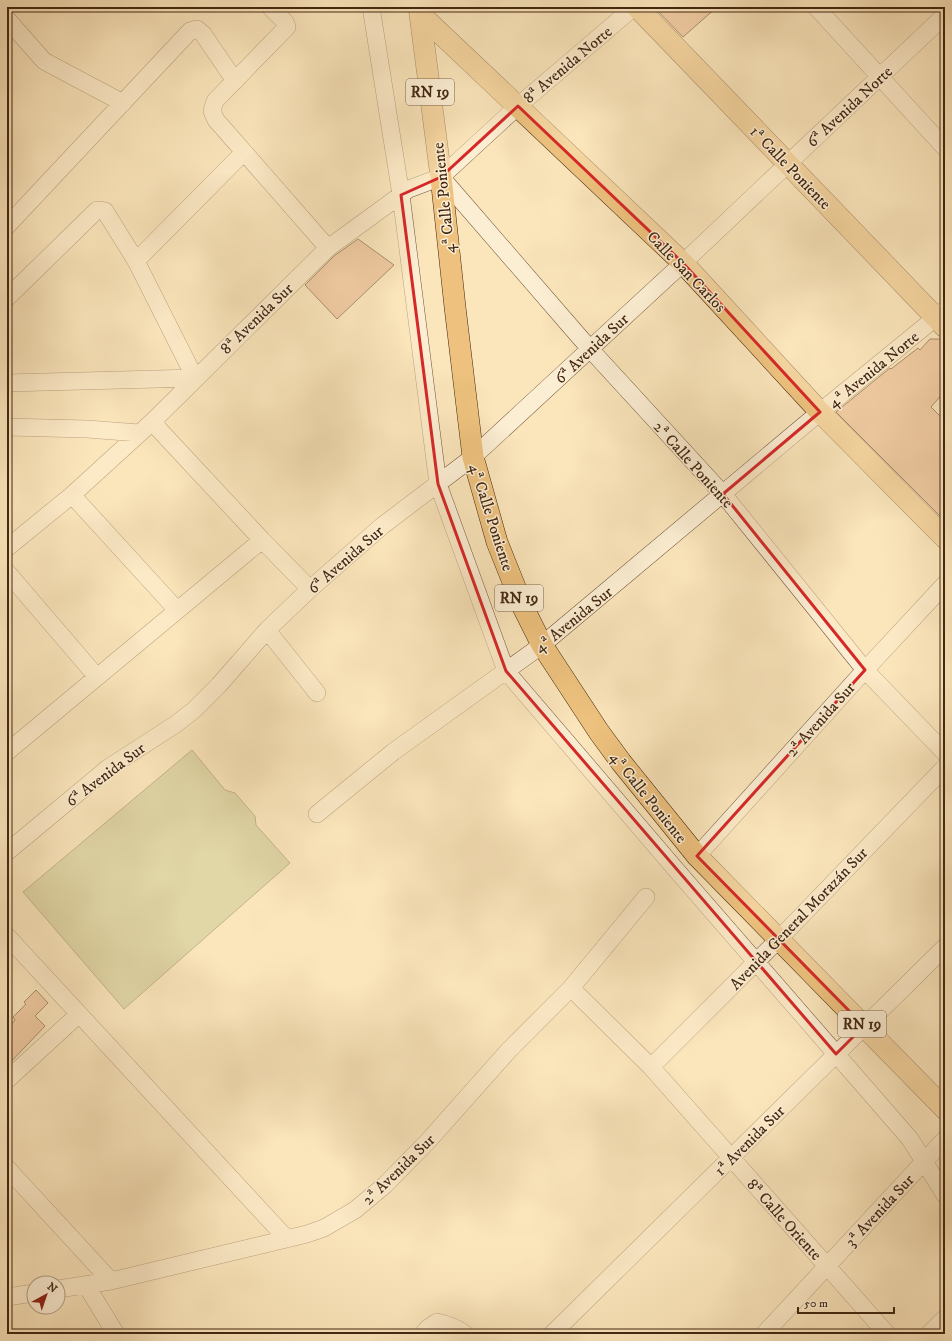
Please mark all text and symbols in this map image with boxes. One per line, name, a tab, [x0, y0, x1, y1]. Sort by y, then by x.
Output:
street label: 8ª Avenida Norte	[519, 22, 617, 108]
street label: 6ª Avenida Norte	[803, 62, 897, 152]
road number: RN 19	[406, 79, 454, 105]
street label: 1ª Calle Poniente	[745, 122, 835, 214]
street label: 4ª Calle Poniente	[428, 141, 460, 255]
street label: Calle San Carlos	[643, 227, 730, 316]
street label: 8ª Avenida Sur	[216, 279, 297, 359]
street label: 6ª Avenida Sur	[550, 309, 633, 388]
street label: 4ª Avenida Norte	[824, 327, 923, 413]
street label: 2ª Calle Poniente	[649, 417, 738, 513]
street label: 4ª Calle Poniente	[464, 461, 518, 574]
street label: 6ª Avenida Sur	[304, 521, 388, 598]
street label: 4ª Avenida Sur	[530, 582, 617, 657]
road number: RN 19	[495, 585, 543, 611]
street label: 2ª Avenida Sur	[782, 678, 860, 761]
street label: 6ª Avenida Sur	[62, 738, 149, 811]
street label: 4ª Calle Poniente	[605, 748, 691, 848]
street label: Avenida General Morazán Sur	[725, 843, 872, 994]
road number: RN 19	[838, 1011, 886, 1037]
street label: 1ª Avenida Sur	[710, 1101, 789, 1180]
street label: 2ª Avenida Sur	[358, 1130, 439, 1209]
street label: 3ª Avenida Sur	[841, 1170, 918, 1251]
street label: 8ª Calle Oriente	[742, 1175, 826, 1265]
north arrow	[26, 1275, 66, 1315]
text: N	[44, 1280, 60, 1296]
scale bar	[798, 1289, 894, 1315]
text: 50 m	[804, 1296, 828, 1311]

